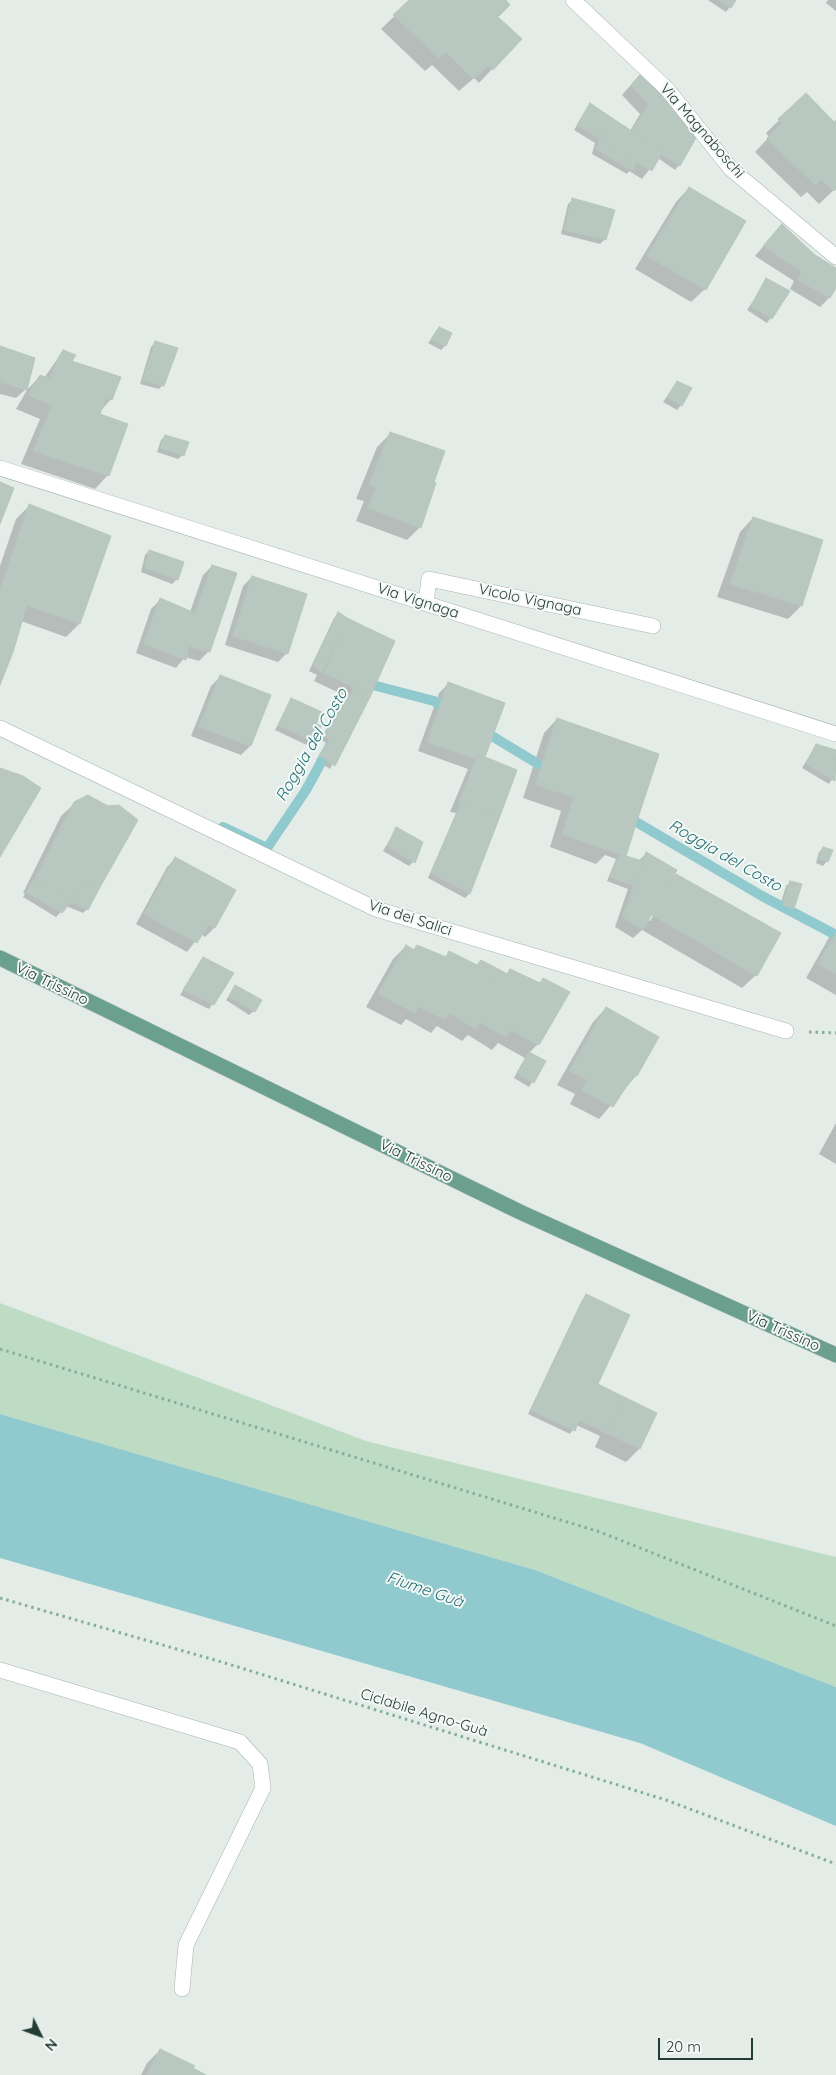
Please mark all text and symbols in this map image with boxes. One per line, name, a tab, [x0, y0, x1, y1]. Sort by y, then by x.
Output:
street label: Via Magnaboschi	[656, 80, 748, 182]
street label: Via Vignaga	[375, 579, 461, 623]
street label: Vicolo Vignaga	[477, 580, 583, 620]
water label: Roggia del Costo	[272, 685, 352, 805]
water label: Roggia del Costo	[665, 816, 785, 896]
street label: Via dei Salici	[366, 896, 454, 940]
street label: Via Trissino	[13, 959, 91, 1009]
street label: Via Trissino	[377, 1136, 455, 1186]
street label: Via Trissino	[743, 1307, 823, 1355]
water label: Fiume Guà	[384, 1568, 466, 1612]
street label: Ciclabile Agno-Guà	[358, 1685, 490, 1741]
north arrow	[15, 2010, 65, 2060]
scale bar	[661, 2028, 756, 2060]
text: N	[41, 2035, 61, 2055]
text: 20 m	[666, 2037, 701, 2056]

